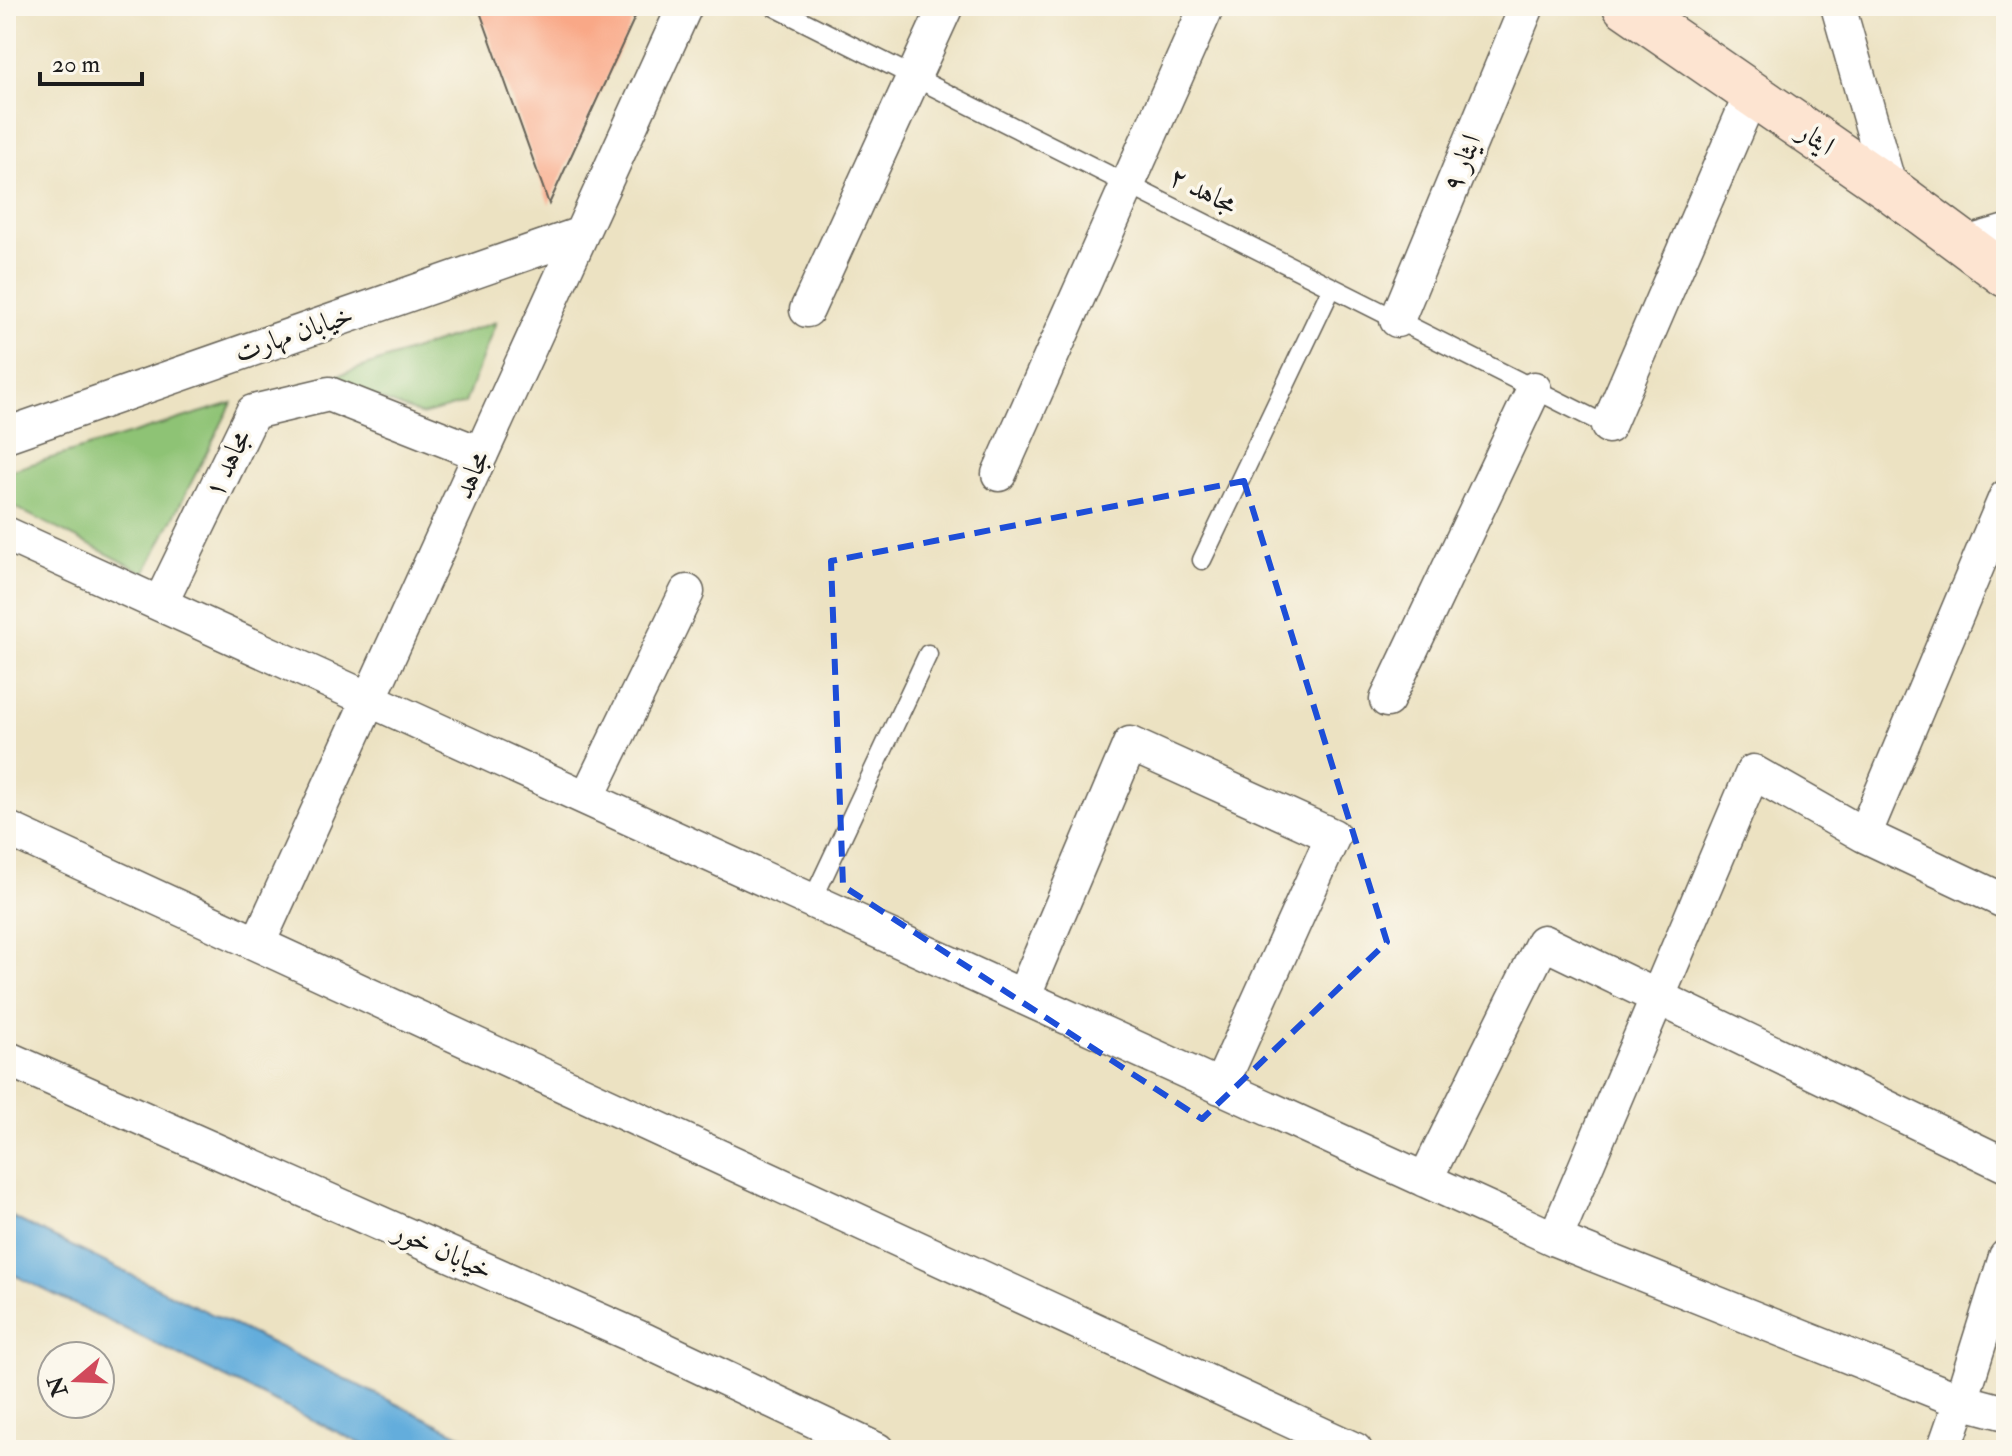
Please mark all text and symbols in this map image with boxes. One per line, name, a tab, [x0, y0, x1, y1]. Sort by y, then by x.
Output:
scale bar	[40, 36, 142, 86]
text: 20 m	[52, 49, 101, 80]
street label: ایثار	[1789, 113, 1841, 164]
street label: ایثار ۹	[1435, 129, 1489, 197]
street label: مجاهد ۲	[1163, 159, 1243, 223]
street label: خیابان مهارت	[230, 297, 358, 371]
street label: مجاهد ۱	[197, 424, 259, 504]
street label: مجاهد	[446, 445, 498, 505]
street label: خیابان خور	[385, 1213, 498, 1288]
north arrow	[36, 1340, 116, 1420]
text: N	[41, 1372, 75, 1401]

